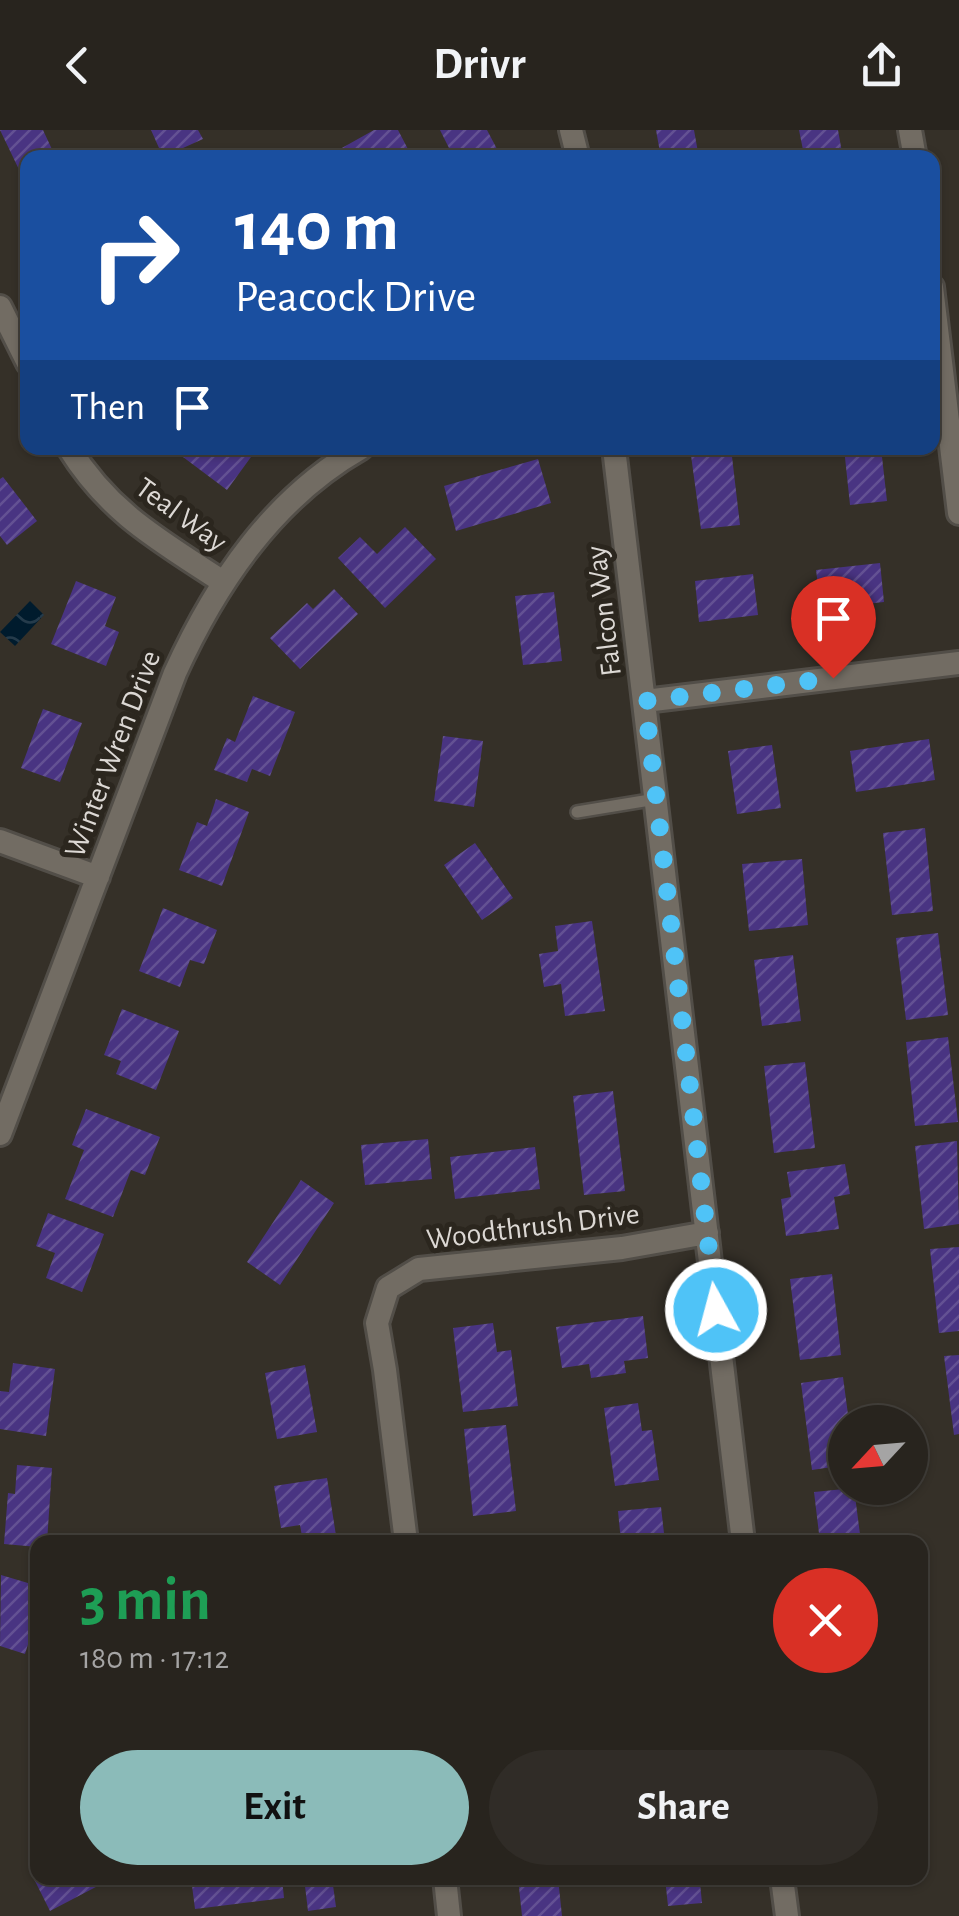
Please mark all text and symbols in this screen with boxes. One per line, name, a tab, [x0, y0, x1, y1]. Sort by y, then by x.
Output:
icon: back	[50, 38, 105, 93]
icon: share	[854, 38, 909, 93]
text: Drivr	[433, 42, 526, 87]
icon: right	[70, 190, 200, 320]
text: 140 m	[235, 193, 399, 263]
text: Peacock Drive	[235, 275, 476, 320]
icon: arrive	[165, 380, 220, 435]
text: Then	[70, 389, 145, 427]
street label: Teal Way	[130, 472, 232, 558]
street label: Falcon Way	[581, 544, 627, 678]
pin	[791, 576, 876, 679]
icon: arrive	[806, 591, 861, 646]
street label: Winter Wren Drive	[60, 646, 166, 862]
street label: Woodthrush Drive	[425, 1199, 641, 1255]
position arrow	[664, 1258, 768, 1362]
north arrow	[828, 1405, 928, 1505]
map controls	[828, 1405, 928, 1505]
button: close	[773, 1568, 878, 1673]
text: 3 min	[80, 1571, 211, 1631]
text: 180 m · 17:12	[80, 1642, 229, 1674]
button: Exit	[80, 1750, 469, 1865]
button: Share	[489, 1750, 878, 1865]

